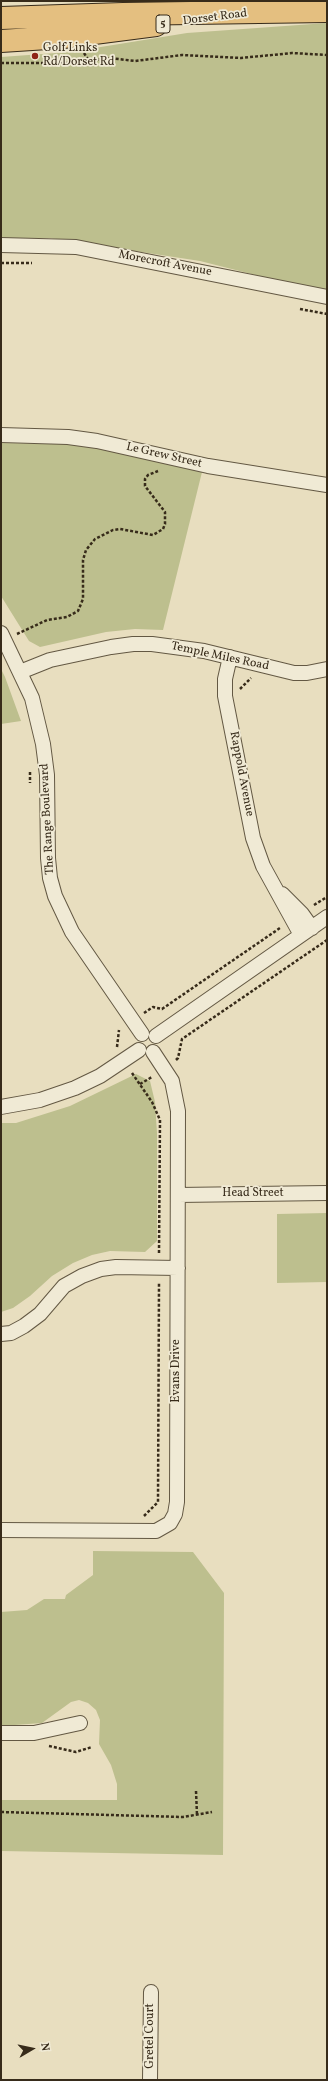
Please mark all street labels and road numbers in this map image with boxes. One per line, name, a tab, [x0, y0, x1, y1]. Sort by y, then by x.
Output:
street label: Dorset Road	[182, 7, 248, 29]
road number: 5	[156, 15, 170, 33]
street label: Morecroft Avenue	[117, 248, 213, 280]
street label: Le Grew Street	[125, 440, 203, 472]
street label: Temple Miles Road	[170, 640, 270, 674]
street label: Rappold Avenue	[226, 730, 256, 818]
street label: The Range Boulevard	[38, 763, 58, 875]
street label: Head Street	[222, 1187, 284, 1201]
street label: Evans Drive	[170, 1339, 184, 1403]
street label: Gretel Court	[144, 2003, 158, 2069]

